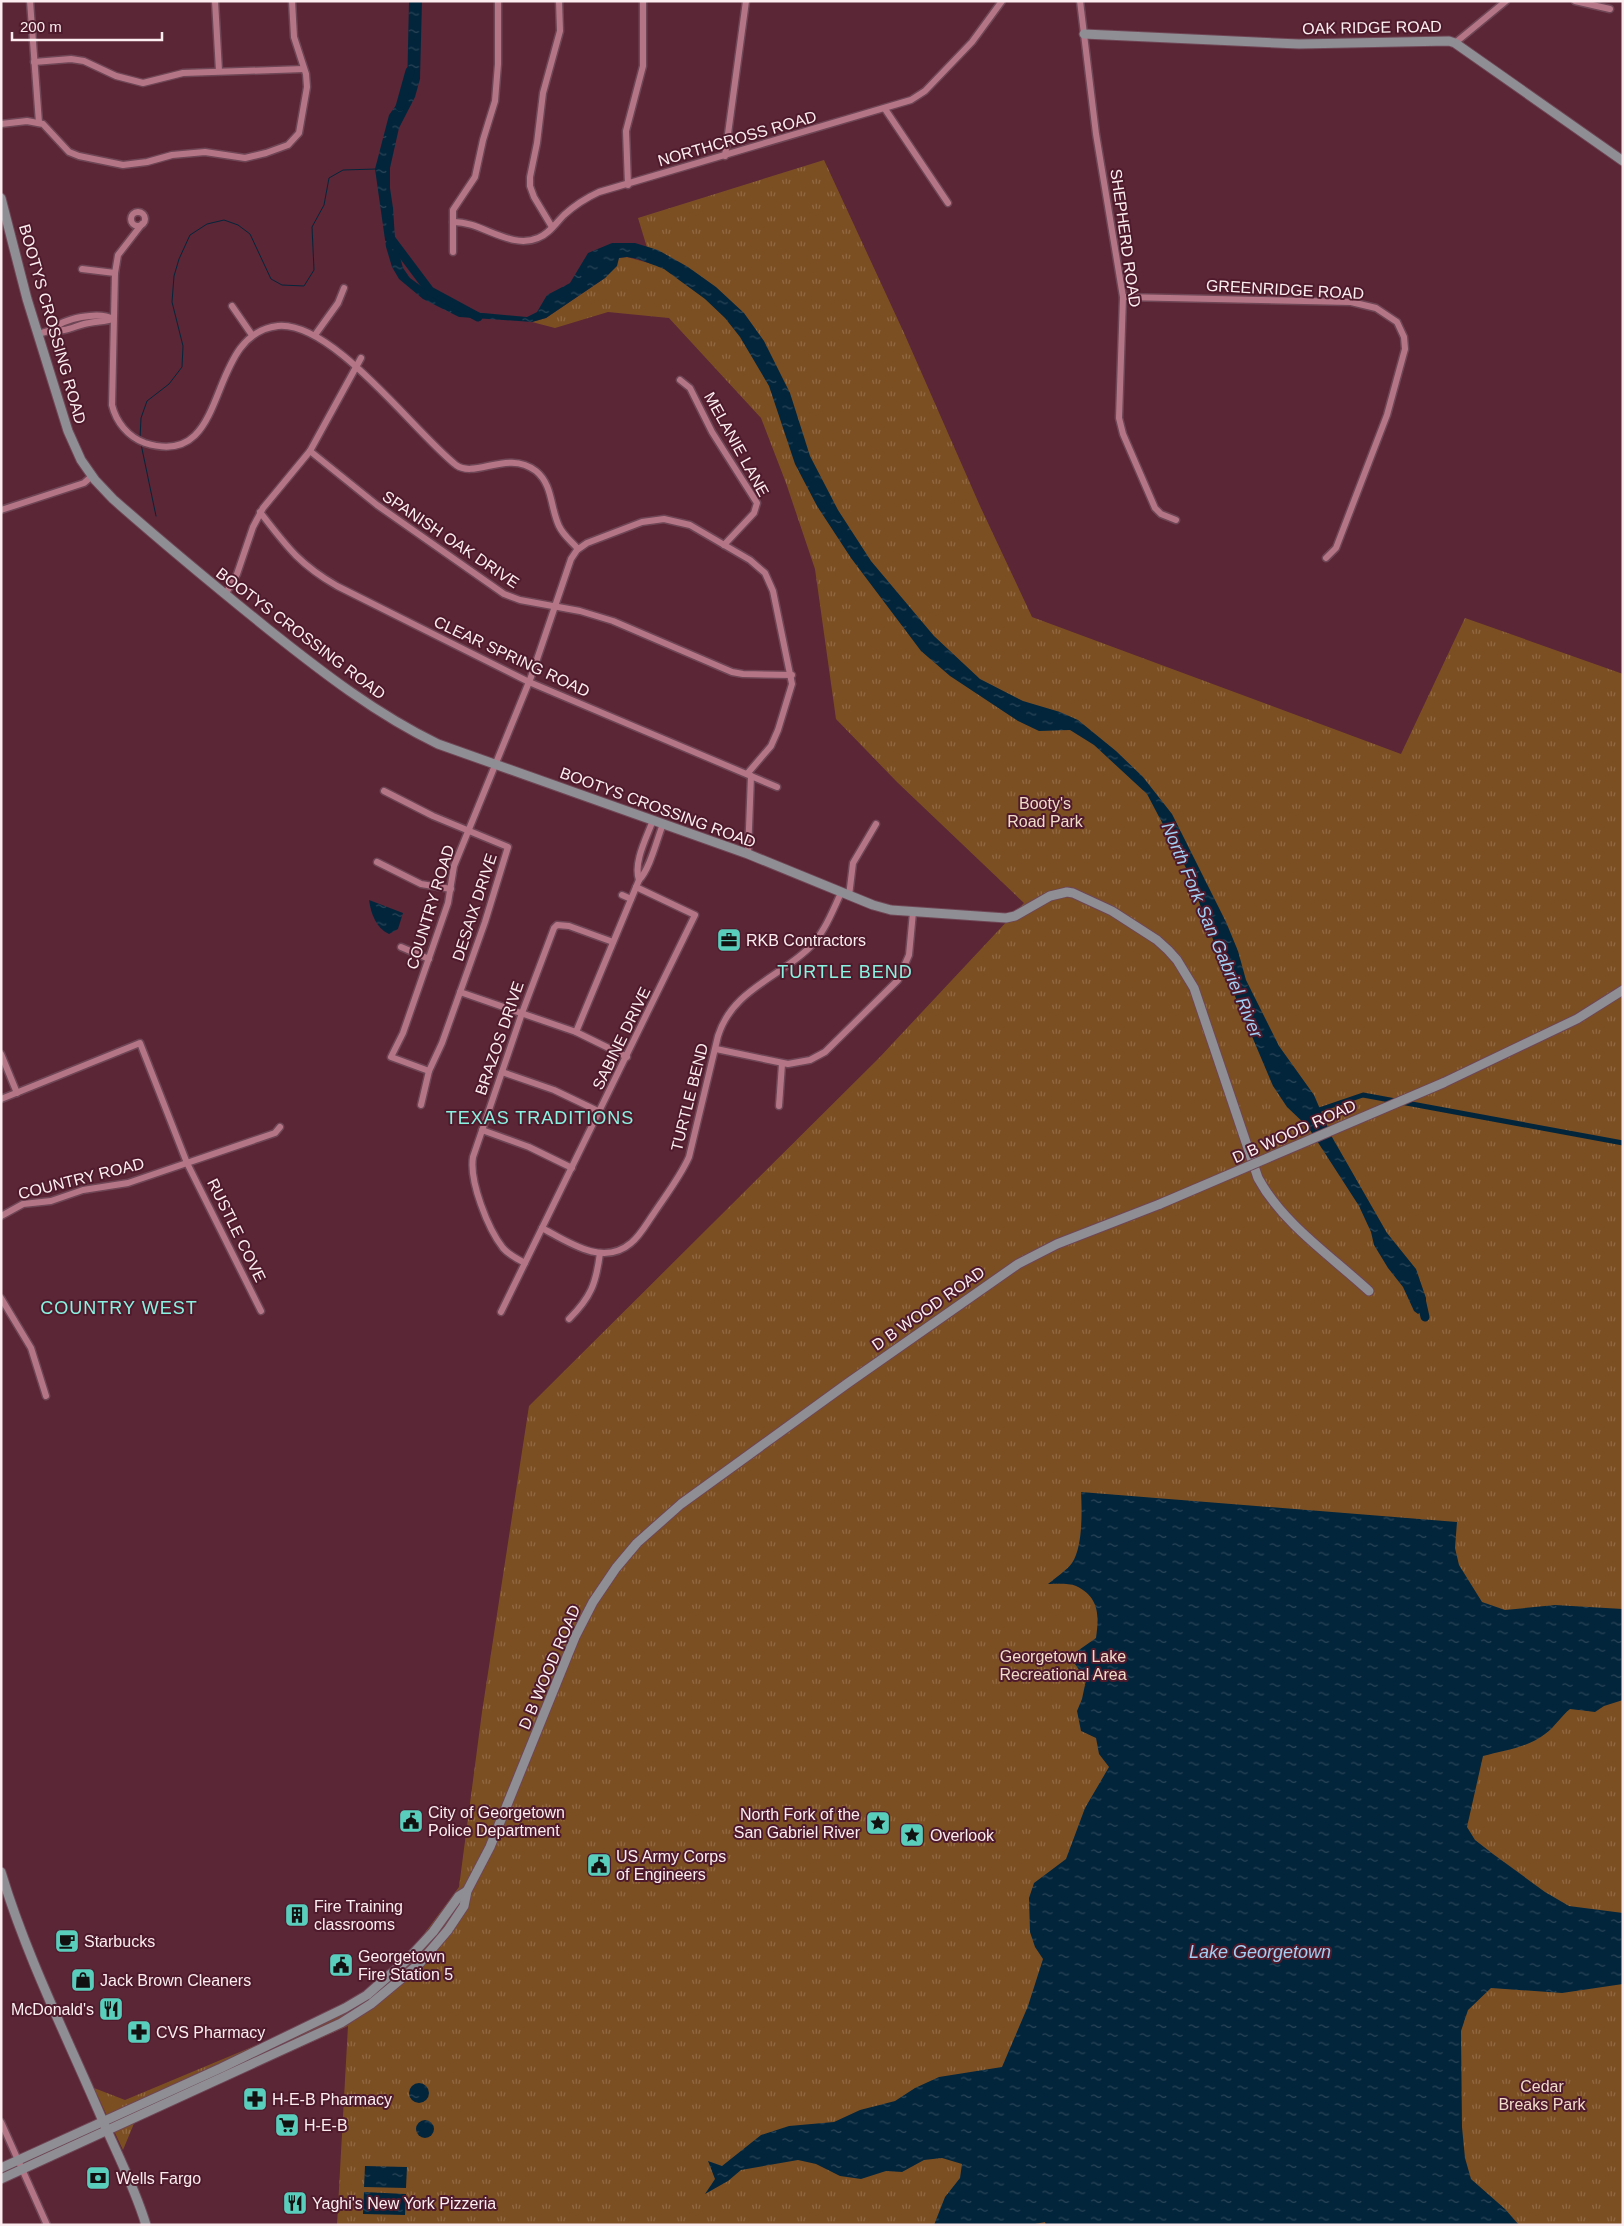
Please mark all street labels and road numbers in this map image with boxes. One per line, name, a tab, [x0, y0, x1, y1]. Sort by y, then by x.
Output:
street label: OAK RIDGE ROAD	[1302, 18, 1442, 37]
street label: NORTHCROSS ROAD	[656, 108, 818, 169]
street label: SHEPHERD ROAD	[1107, 168, 1144, 308]
street label: BOOTYS CROSSING ROAD	[16, 222, 89, 426]
street label: GREENRIDGE ROAD	[1206, 277, 1364, 302]
street label: MELANIE LANE	[701, 389, 772, 499]
street label: SPANISH OAK DRIVE	[379, 487, 522, 591]
street label: BOOTYS CROSSING ROAD	[213, 564, 389, 703]
street label: CLEAR SPRING ROAD	[431, 613, 592, 700]
street label: BOOTYS CROSSING ROAD	[558, 764, 758, 851]
street label: COUNTRY ROAD	[403, 843, 457, 971]
street label: DESAIX DRIVE	[449, 851, 500, 963]
street label: BRAZOS DRIVE	[472, 979, 527, 1097]
street label: SABINE DRIVE	[589, 984, 654, 1092]
street label: TURTLE BEND	[668, 1041, 711, 1153]
street label: D B WOOD ROAD	[1230, 1097, 1359, 1166]
street label: COUNTRY ROAD	[16, 1155, 146, 1202]
street label: RUSTLE COVE	[204, 1176, 269, 1285]
street label: D B WOOD ROAD	[869, 1263, 988, 1354]
street label: D B WOOD ROAD	[516, 1603, 583, 1732]

